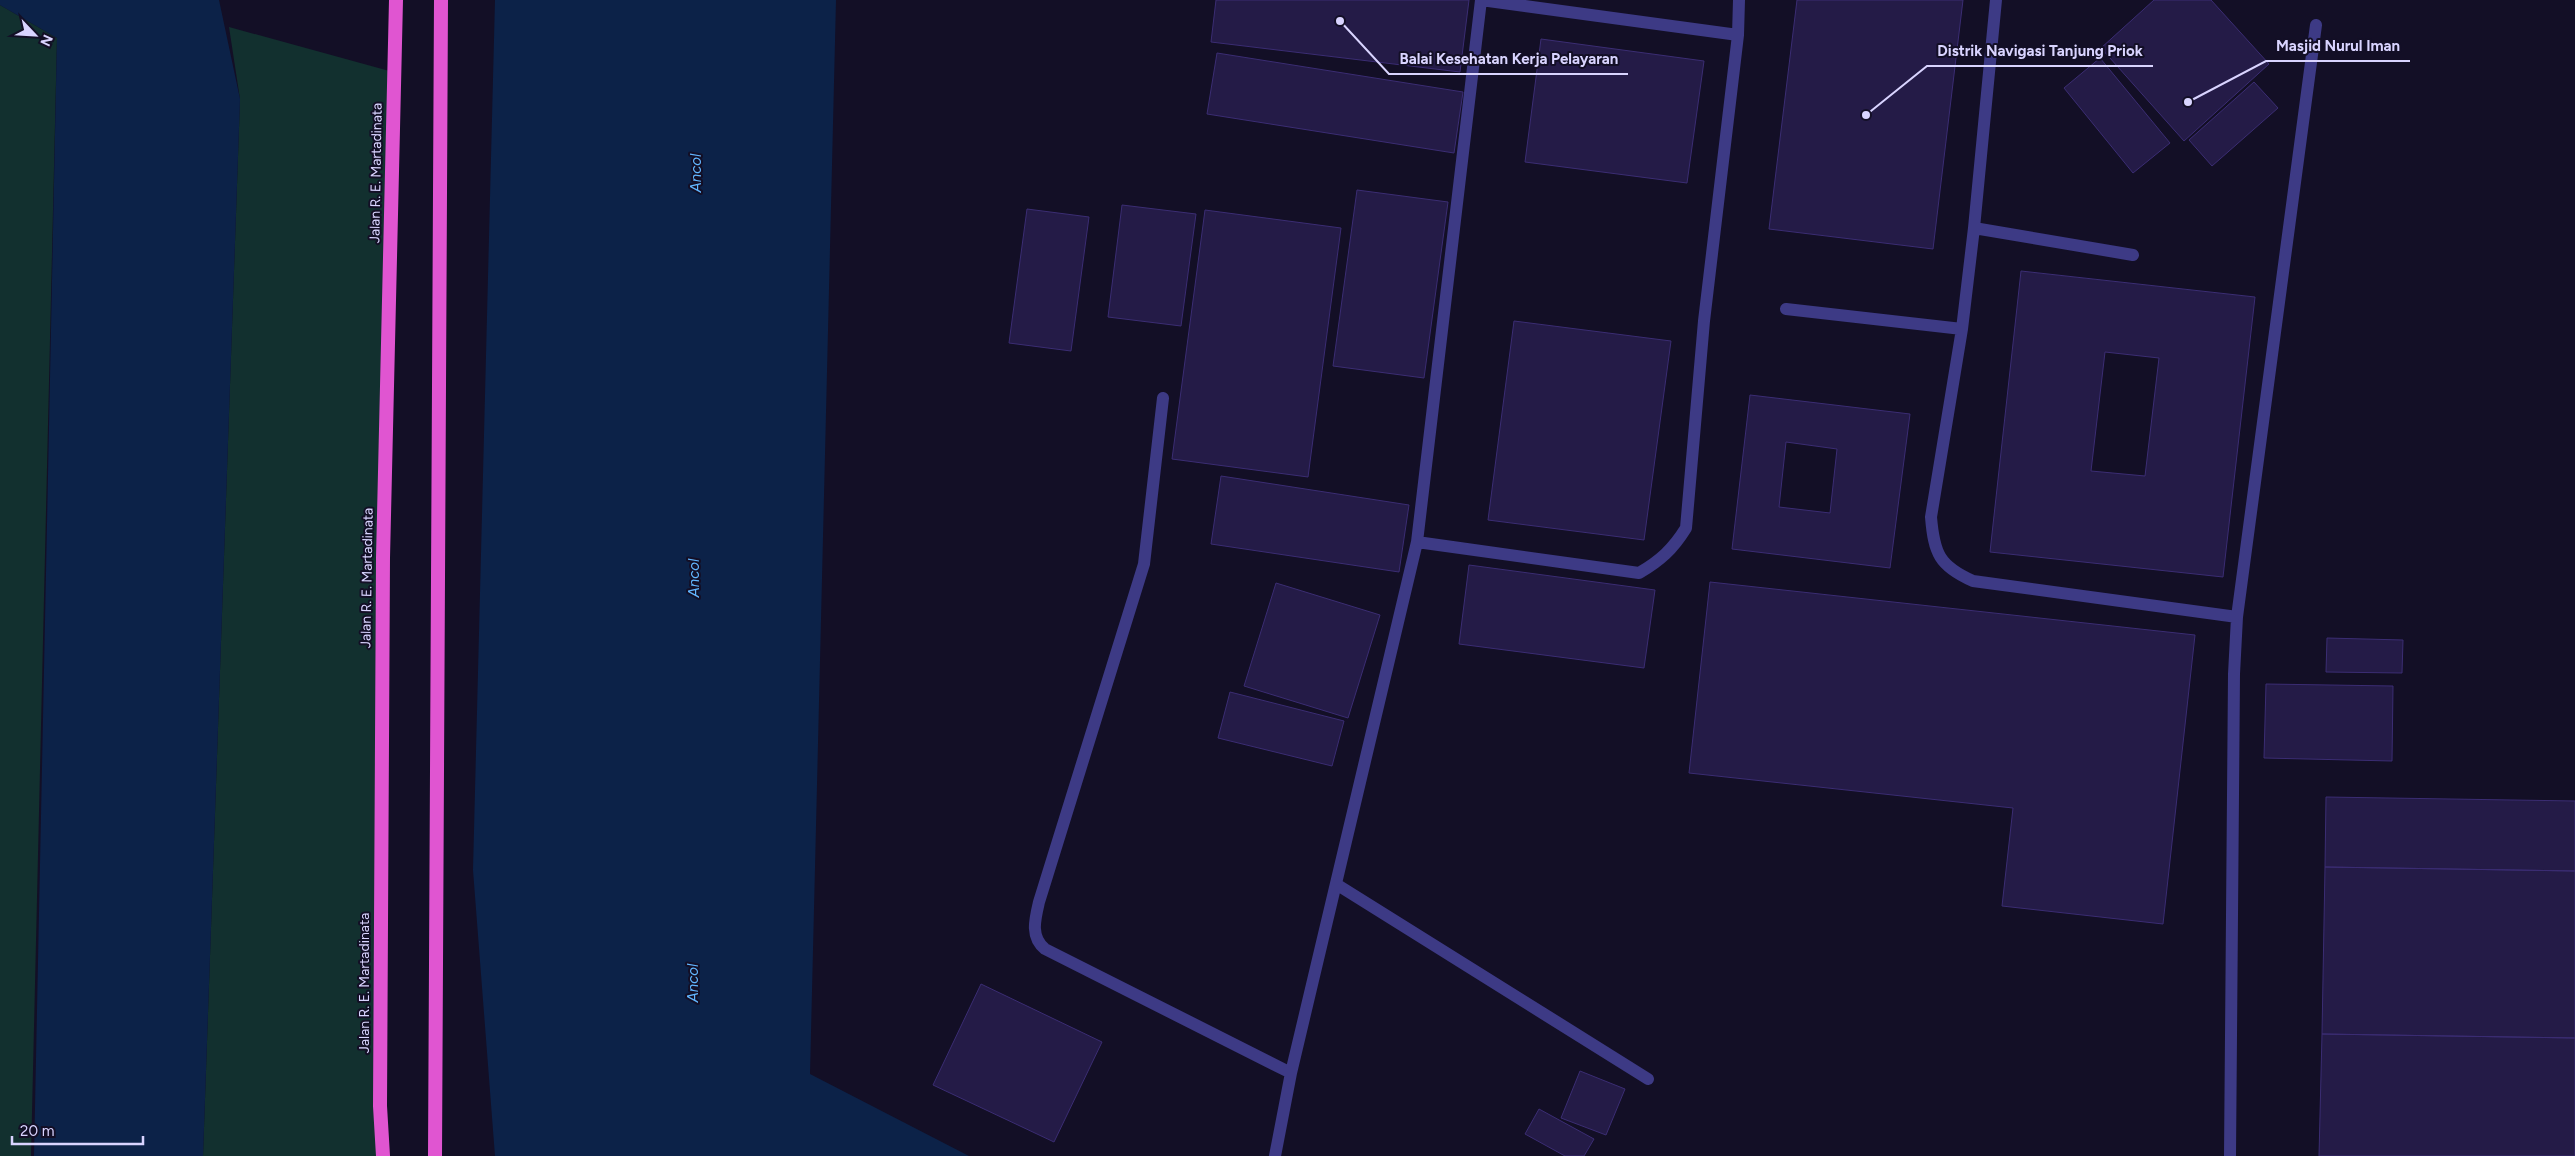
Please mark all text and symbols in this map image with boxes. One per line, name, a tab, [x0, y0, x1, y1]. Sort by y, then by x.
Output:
north arrow	[10, 10, 60, 60]
callout: Masjid Nurul Iman	[2266, 31, 2410, 61]
text: N	[36, 32, 56, 49]
callout: Distrik Navigasi Tanjung Priok	[1927, 36, 2153, 66]
text: Masjid Nurul Iman	[2276, 37, 2400, 55]
text: Distrik Navigasi Tanjung Priok	[1937, 42, 2143, 60]
callout: Balai Kesehatan Kerja Pelayaran	[1389, 44, 1628, 74]
text: Balai Kesehatan Kerja Pelayaran	[1400, 50, 1618, 68]
street label: Jalan R. E. Martadinata	[366, 103, 386, 243]
water label: Ancol	[687, 153, 705, 193]
street label: Jalan R. E. Martadinata	[357, 508, 377, 648]
water label: Ancol	[685, 558, 703, 598]
street label: Jalan R. E. Martadinata	[356, 913, 373, 1053]
water label: Ancol	[684, 963, 702, 1003]
scale bar	[12, 1114, 144, 1146]
text: 20 m	[20, 1122, 54, 1140]

